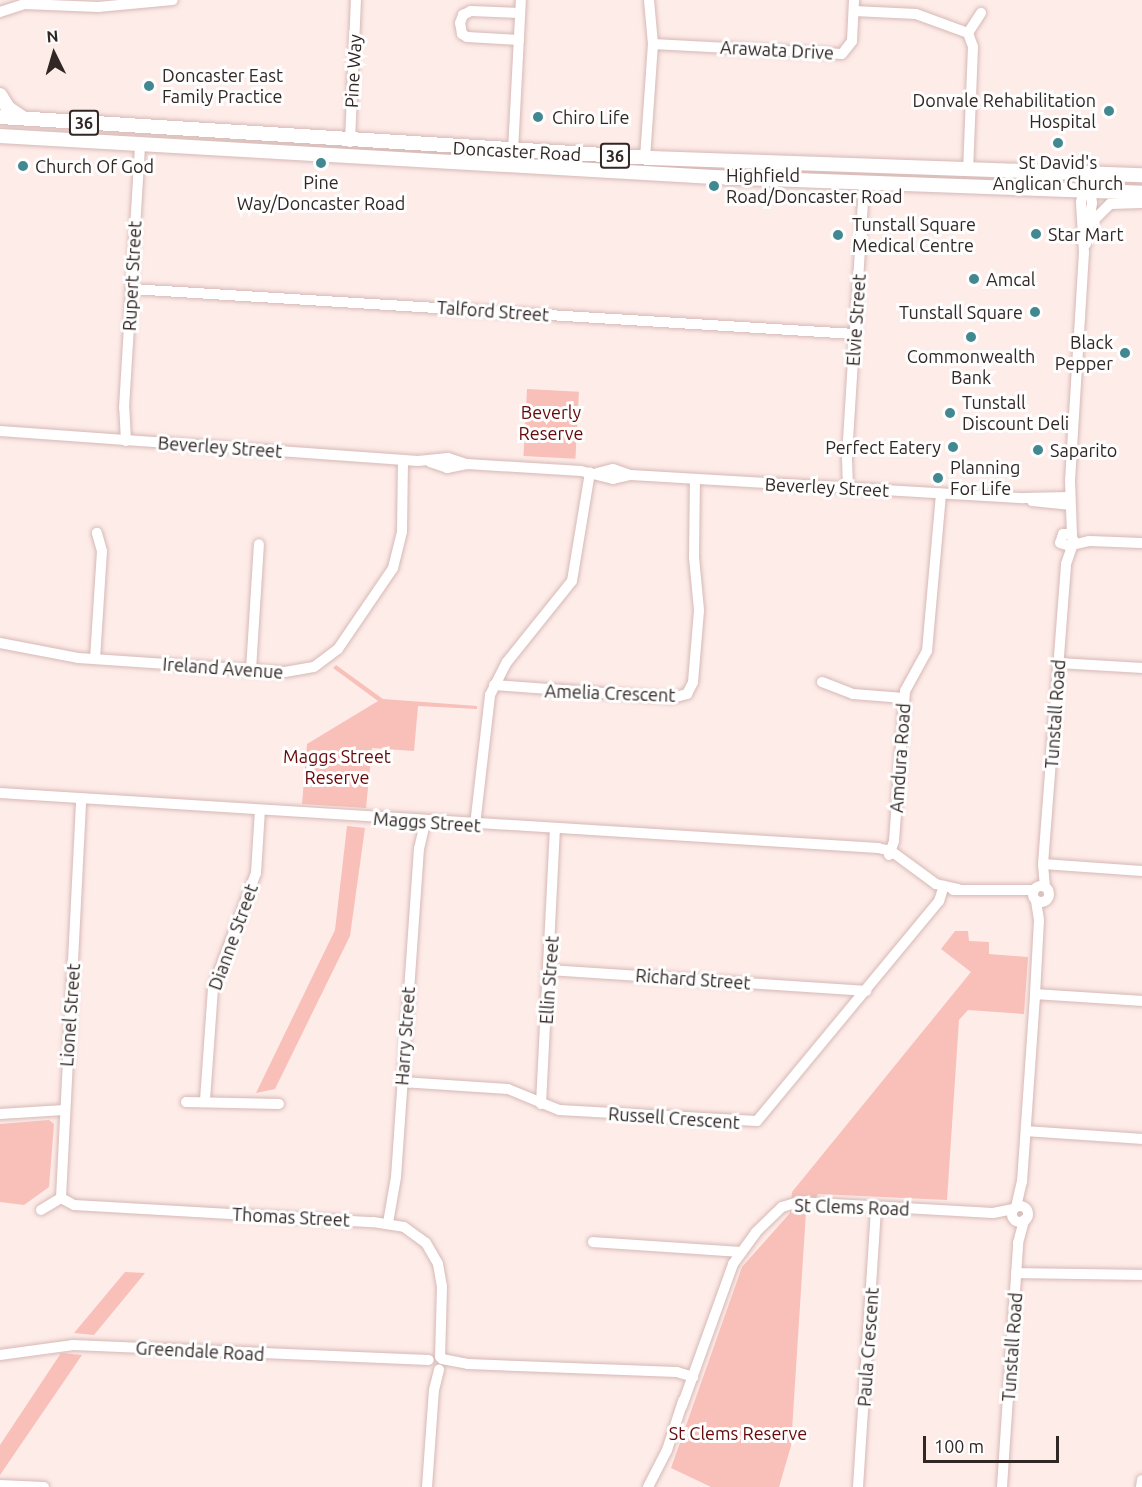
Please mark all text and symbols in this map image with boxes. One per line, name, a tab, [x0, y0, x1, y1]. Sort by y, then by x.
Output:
north arrow	[24, 24, 84, 84]
text: N	[46, 27, 59, 46]
street label: Pine Way	[340, 34, 366, 108]
street label: Arawata Drive	[720, 36, 834, 64]
place label: Doncaster East Family Practice	[162, 65, 283, 107]
marker: Doncaster East Family Practice	[140, 77, 158, 95]
place label: Donvale Rehabilitation Hospital	[913, 90, 1096, 132]
marker: Donvale Rehabilitation Hospital	[1100, 102, 1118, 120]
place label: Chiro Life	[552, 106, 629, 128]
marker: Chiro Life	[529, 108, 547, 126]
road number: 36	[68, 110, 100, 136]
marker: St David's Anglican Church	[1051, 136, 1065, 150]
street label: Doncaster Road	[452, 137, 582, 165]
road number: 36	[598, 143, 632, 169]
place label: St David's Anglican Church	[993, 152, 1123, 195]
place label: Church Of God	[35, 155, 154, 177]
marker: Pine Way/Doncaster Road	[314, 156, 328, 170]
marker: Church Of God	[16, 159, 30, 173]
place label: Highfield Road/Doncaster Road	[726, 165, 902, 207]
place label: Pine Way/Doncaster Road	[237, 172, 405, 214]
marker: Highfield Road/Doncaster Road	[707, 179, 721, 193]
place label: Tunstall Square Medical Centre	[852, 214, 976, 256]
street label: Rupert Street	[118, 220, 146, 332]
place label: Star Mart	[1048, 223, 1123, 245]
marker: Tunstall Square Medical Centre	[829, 226, 847, 244]
marker: Star Mart	[1029, 227, 1043, 241]
place label: Amcal	[986, 268, 1036, 290]
marker: Amcal	[967, 272, 981, 286]
street label: Elvie Street	[842, 273, 870, 367]
street label: Talford Street	[436, 296, 550, 326]
place label: Tunstall Square	[899, 301, 1023, 323]
marker: Tunstall Square	[1028, 305, 1042, 319]
marker: Commonwealth Bank	[964, 330, 978, 344]
place label: Black Pepper	[1055, 332, 1113, 374]
place label: Commonwealth Bank	[907, 346, 1035, 388]
marker: Black Pepper	[1118, 346, 1132, 360]
place label: Tunstall Discount Deli	[962, 392, 1069, 434]
park label: Beverly Reserve	[519, 402, 583, 444]
marker: Tunstall Discount Deli	[943, 406, 957, 420]
street label: Beverley Street	[157, 432, 283, 462]
place label: Perfect Eatery	[825, 436, 941, 458]
place label: Saparito	[1050, 439, 1117, 461]
marker: Perfect Eatery	[946, 440, 960, 454]
marker: Saparito	[1031, 443, 1045, 457]
place label: Planning For Life	[950, 457, 1020, 500]
marker: Planning For Life	[931, 471, 945, 485]
street label: Beverley Street	[764, 473, 890, 501]
street label: Ireland Avenue	[162, 653, 284, 683]
street label: Tunstall Road	[1040, 659, 1070, 769]
street label: Amelia Crescent	[544, 680, 676, 706]
street label: Amdura Road	[885, 703, 915, 813]
park label: Maggs Street Reserve	[283, 746, 391, 789]
street label: Maggs Street	[372, 807, 482, 837]
street label: Dianne Street	[204, 881, 262, 993]
street label: Ellin Street	[535, 935, 563, 1025]
street label: Lionel Street	[56, 963, 84, 1067]
street label: Richard Street	[635, 964, 751, 994]
street label: Harry Street	[391, 986, 419, 1086]
street label: Russell Crescent	[608, 1103, 740, 1133]
street label: St Clems Road	[794, 1194, 910, 1220]
street label: Thomas Street	[232, 1203, 350, 1231]
street label: Paula Crescent	[853, 1287, 883, 1407]
street label: Tunstall Road	[997, 1292, 1027, 1402]
street label: Greendale Road	[135, 1337, 265, 1365]
park label: St Clems Reserve	[669, 1422, 807, 1444]
scale bar	[926, 1424, 1062, 1462]
text: 100 m	[934, 1436, 984, 1456]

